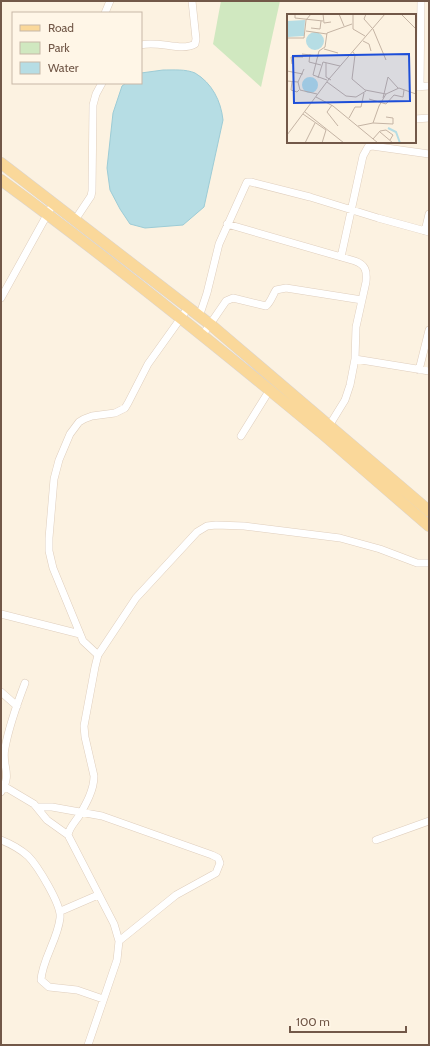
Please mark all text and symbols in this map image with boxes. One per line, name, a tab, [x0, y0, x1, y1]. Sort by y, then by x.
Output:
legend	[12, 12, 142, 84]
inset map	[287, 14, 416, 143]
text: Road	[48, 20, 74, 35]
text: Park	[48, 40, 70, 55]
text: Water	[48, 60, 79, 75]
scale bar	[290, 1008, 406, 1034]
text: 100 m	[296, 1014, 330, 1029]

